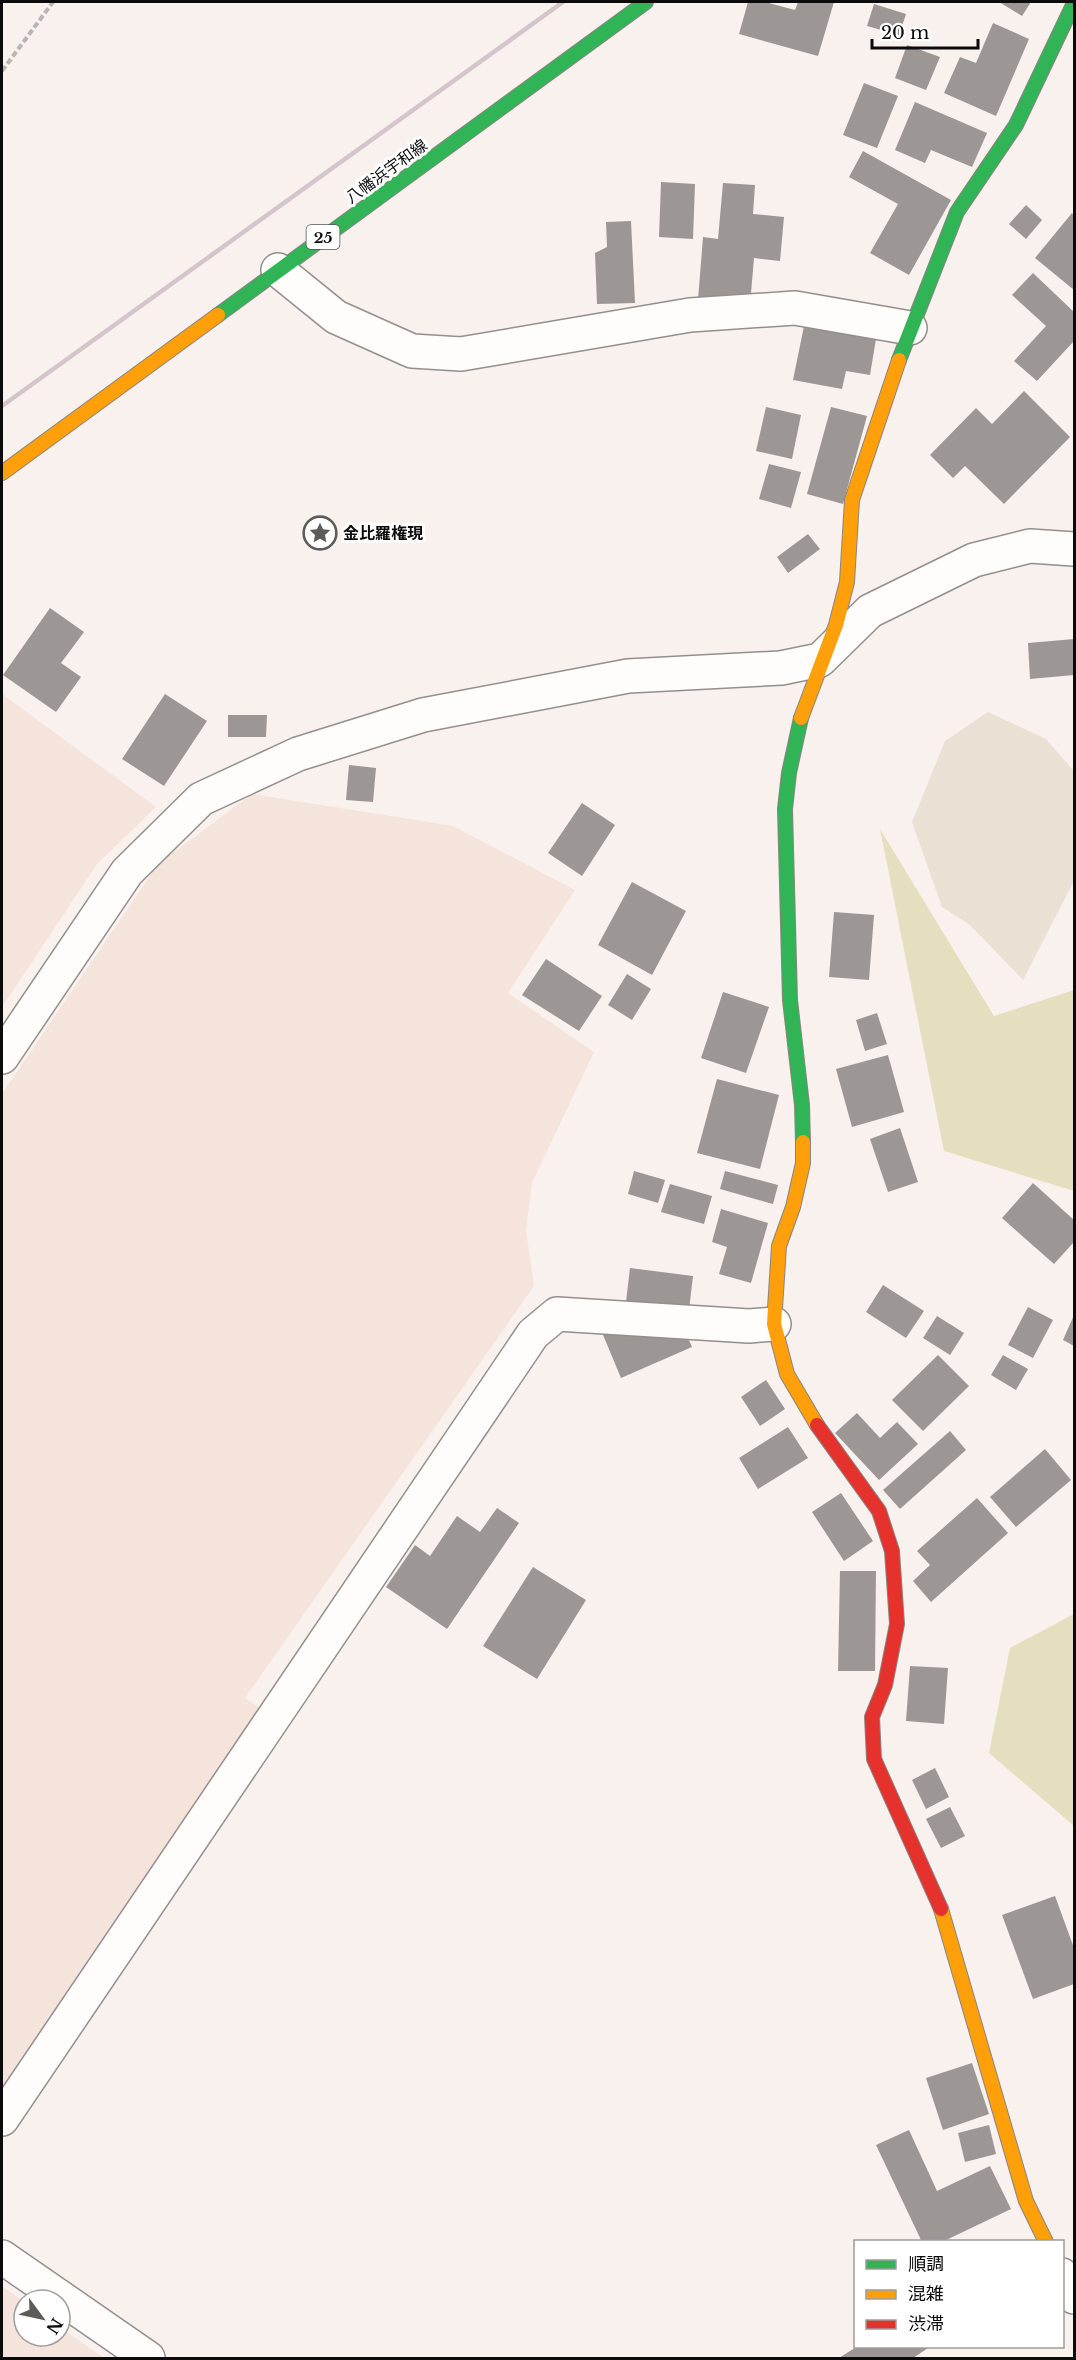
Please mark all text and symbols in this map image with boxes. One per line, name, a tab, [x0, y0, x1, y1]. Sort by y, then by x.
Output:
scale bar	[872, 12, 978, 50]
text: 20 m	[881, 22, 929, 44]
street label: 八幡浜宇和線	[341, 135, 431, 207]
road number: 25	[306, 225, 340, 249]
place icon: 金比羅権現	[302, 515, 338, 551]
place label: 金比羅権現	[343, 523, 423, 543]
legend	[854, 2240, 1064, 2348]
text: 順調	[908, 2253, 944, 2275]
text: 混雑	[908, 2283, 944, 2305]
north arrow	[12, 2288, 72, 2348]
text: 渋滞	[908, 2313, 944, 2335]
text: N	[42, 2314, 67, 2338]

